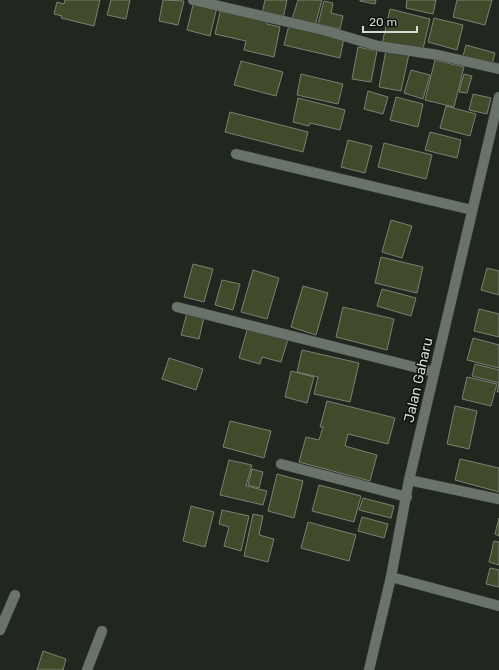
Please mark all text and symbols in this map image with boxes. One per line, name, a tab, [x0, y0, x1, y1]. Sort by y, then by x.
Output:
scale bar	[363, 8, 417, 34]
text: 20 m	[369, 15, 397, 29]
street label: Jalan Gaharu	[400, 336, 437, 424]

